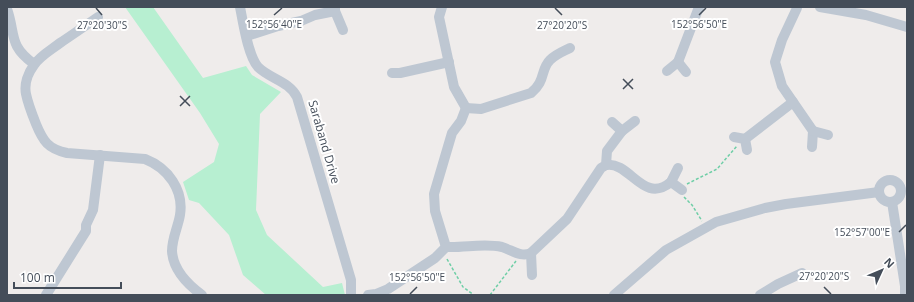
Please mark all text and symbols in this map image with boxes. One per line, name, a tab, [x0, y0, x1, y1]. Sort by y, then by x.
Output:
text: 152°56'40"E	[246, 17, 302, 31]
text: 152°56'50"E	[671, 17, 727, 31]
text: 27°20'30"S	[77, 18, 127, 32]
text: 27°20'20"S	[537, 18, 587, 32]
street label: Saraband Drive	[304, 98, 345, 186]
text: 152°57'00"E	[834, 225, 890, 239]
north arrow	[862, 250, 902, 290]
text: N	[881, 254, 898, 271]
scale bar	[14, 264, 121, 290]
text: 100 m	[20, 269, 55, 286]
text: 27°20'20"S	[799, 269, 849, 283]
text: 152°56'50"E	[389, 270, 445, 284]

